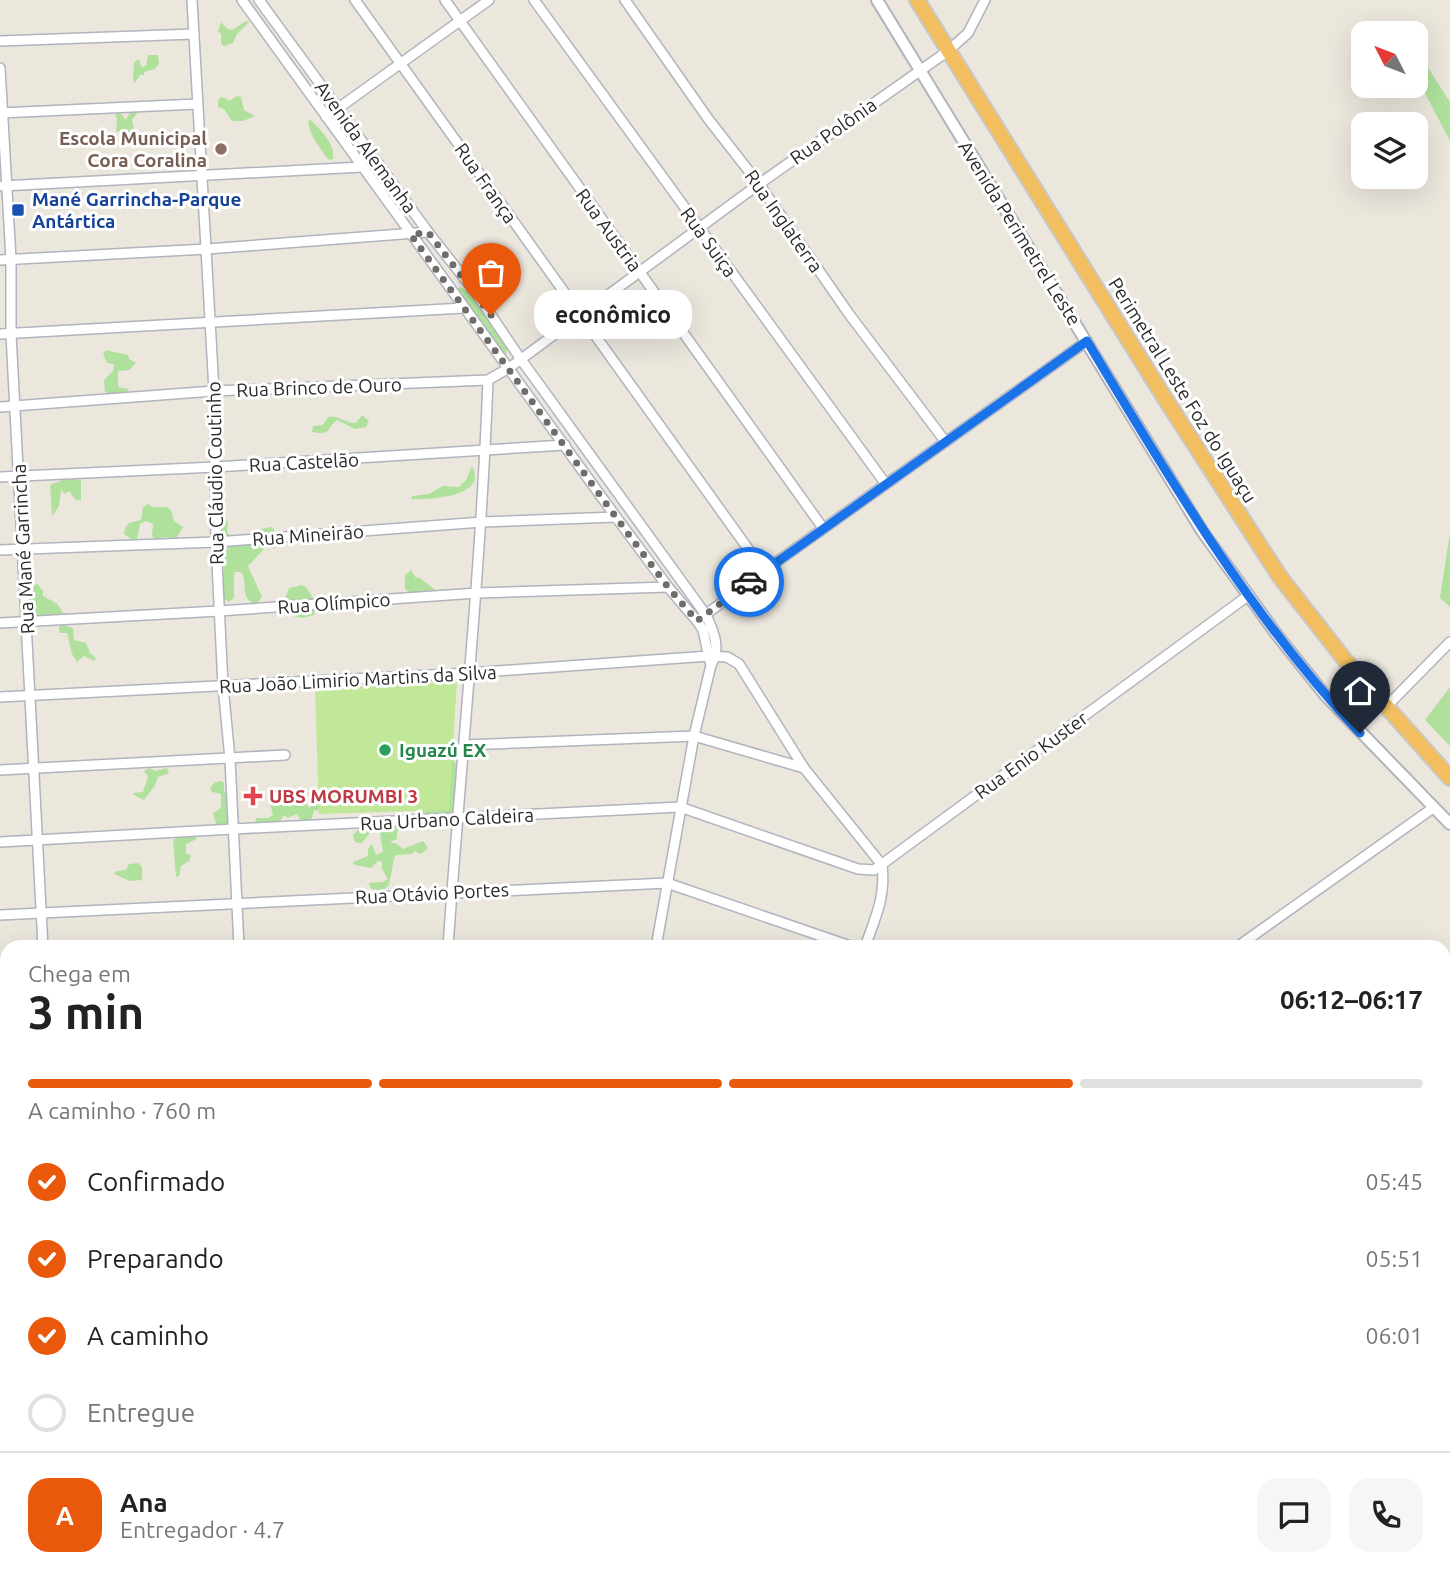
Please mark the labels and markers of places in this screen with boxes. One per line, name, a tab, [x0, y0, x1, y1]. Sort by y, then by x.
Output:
place label: Escola Municipal Cora Coralina	[59, 127, 207, 171]
marker: Escola Municipal Cora Coralina	[213, 141, 229, 157]
place label: Mané Garrincha-Parque Antártica	[32, 188, 241, 232]
marker: Mané Garrincha-Parque Antártica	[10, 202, 26, 218]
pin	[461, 243, 521, 315]
callout: econômico	[533, 290, 690, 340]
pin	[1330, 661, 1390, 733]
place label: Iguazú EX	[399, 739, 487, 761]
marker: Iguazú EX	[377, 742, 393, 758]
place label: UBS MORUMBI 3	[269, 785, 418, 807]
marker: UBS MORUMBI 3	[243, 786, 263, 806]

